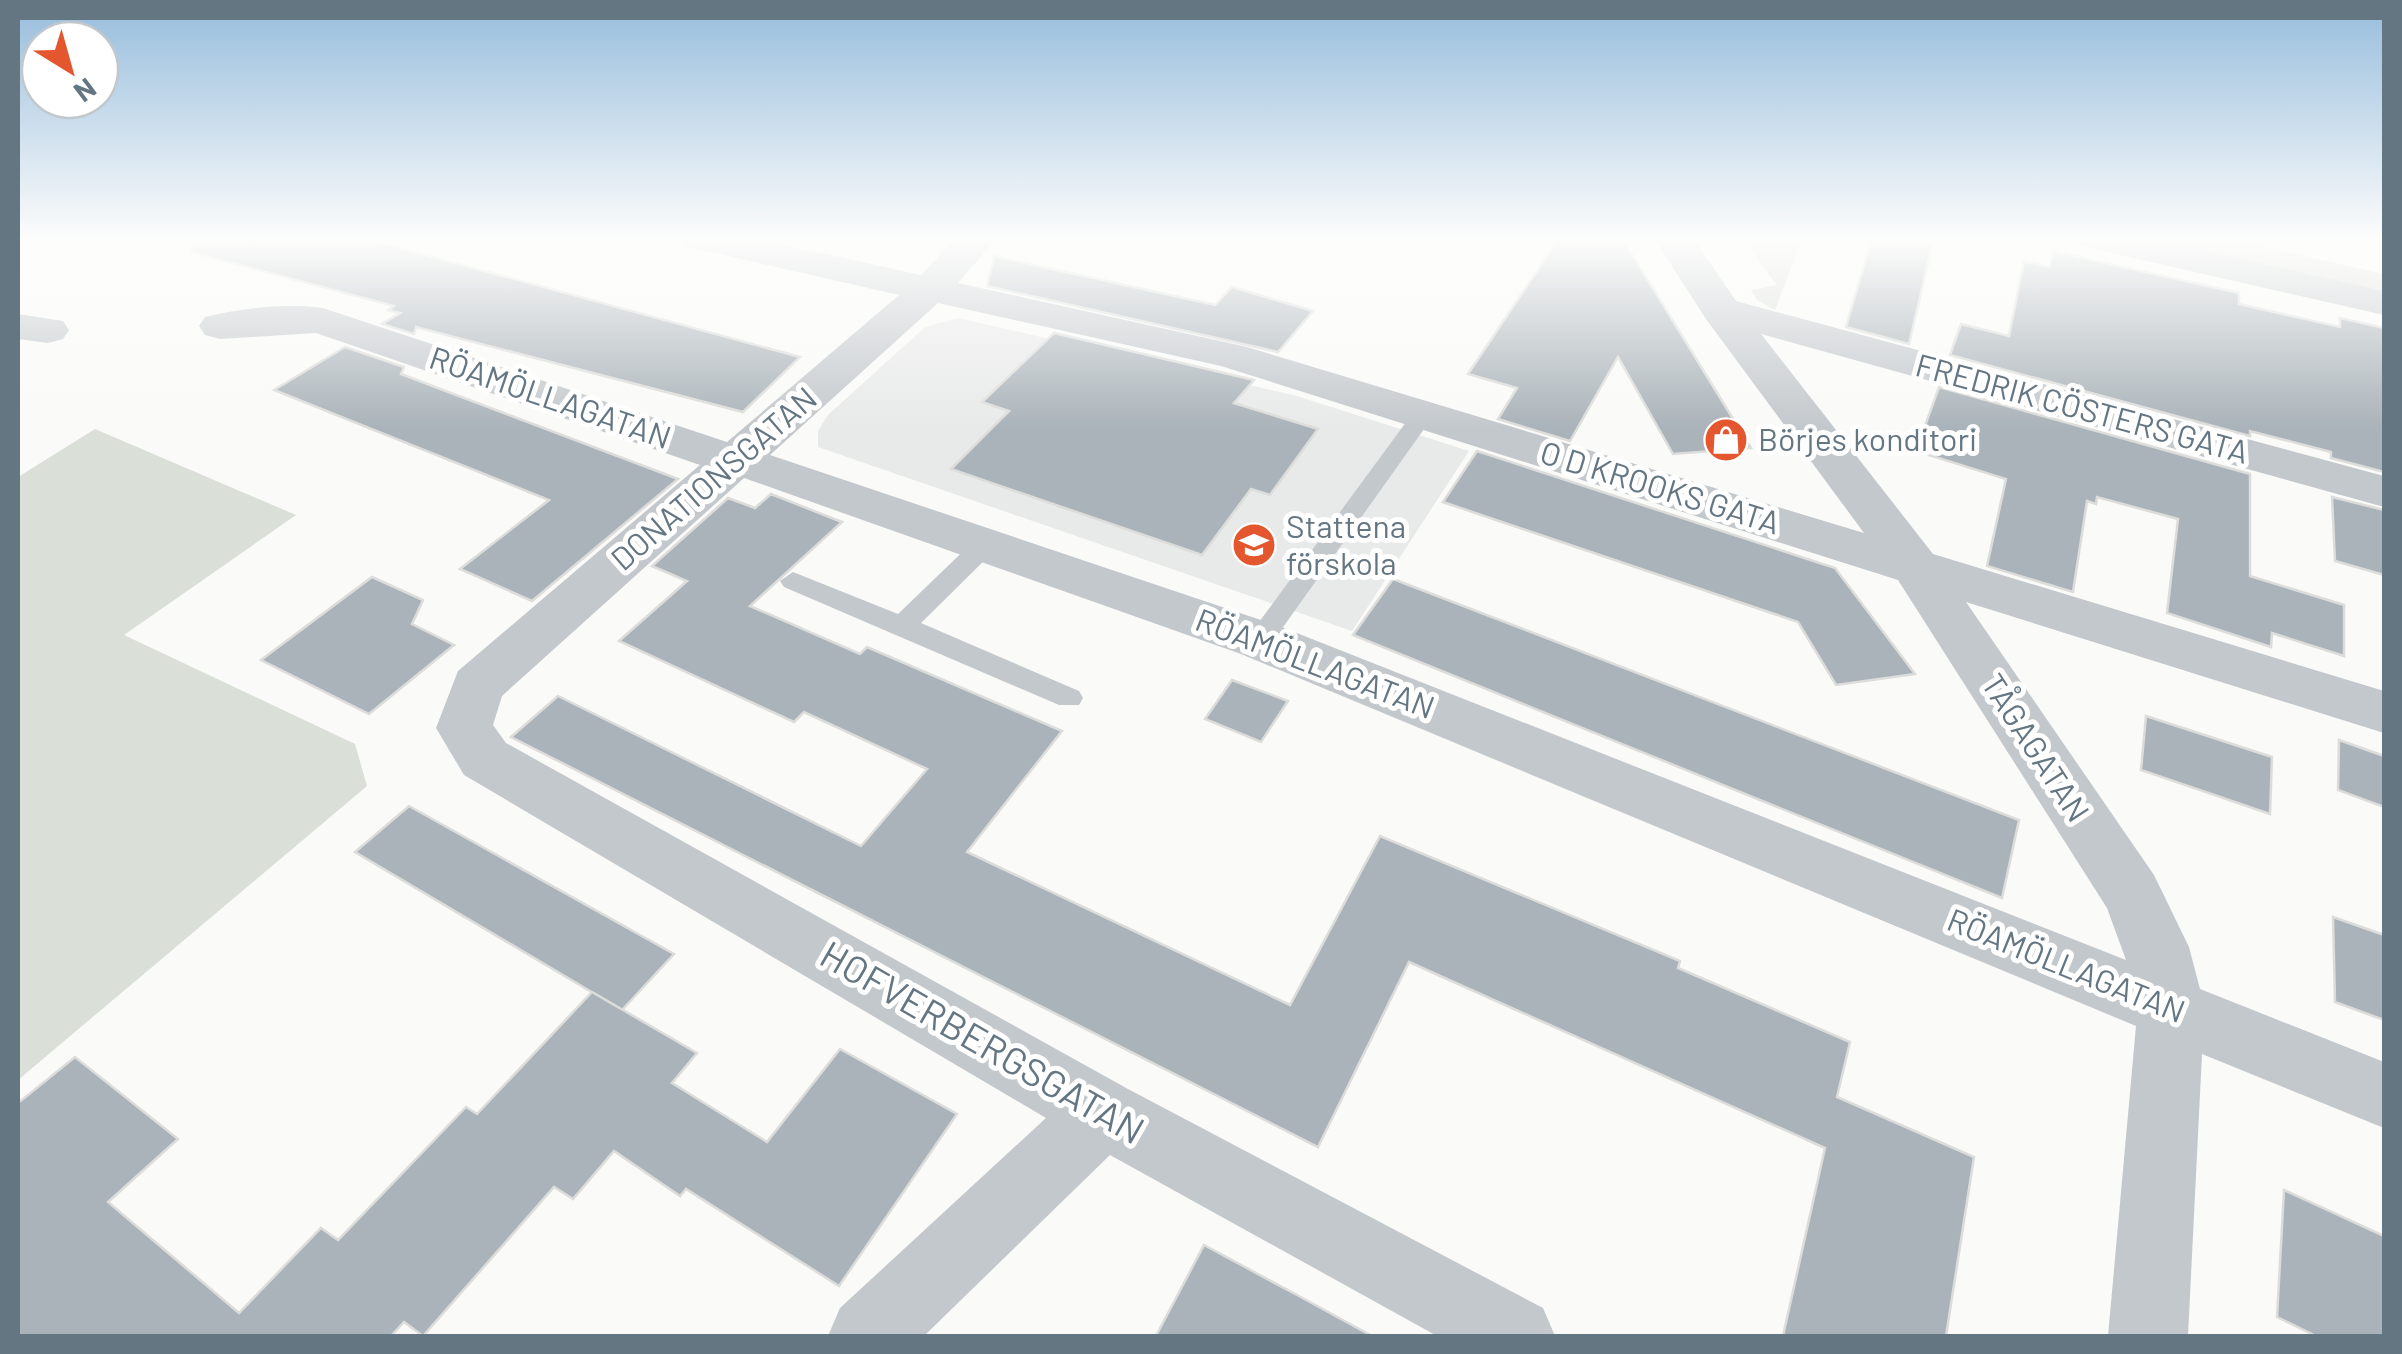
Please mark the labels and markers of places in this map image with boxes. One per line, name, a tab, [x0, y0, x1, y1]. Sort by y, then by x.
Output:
shop icon: Börjes konditori	[1703, 417, 1749, 463]
place label: Börjes konditori	[1758, 419, 1977, 457]
place label: Stattena förskola	[1286, 506, 1406, 581]
school or university icon: Stattena förskola	[1231, 522, 1277, 568]

